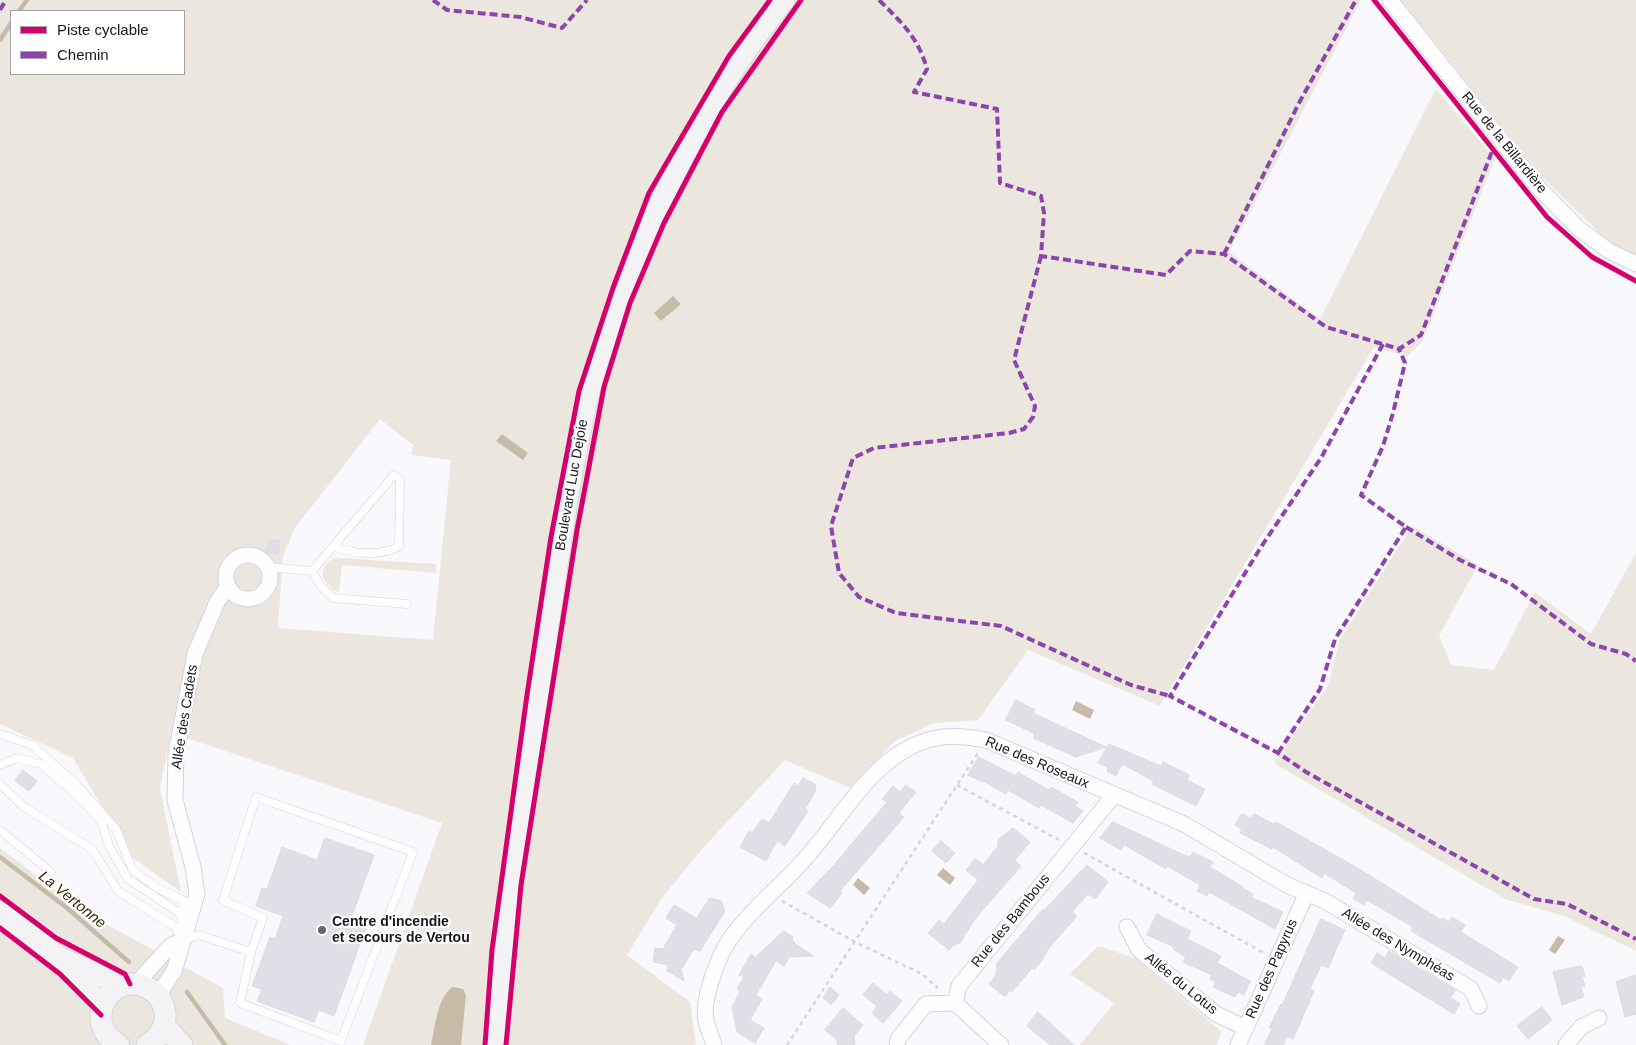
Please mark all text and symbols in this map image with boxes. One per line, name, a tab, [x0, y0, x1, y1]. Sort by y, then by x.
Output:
legend	[10, 10, 185, 75]
text: Piste cyclable	[57, 21, 149, 38]
text: Chemin	[57, 46, 109, 63]
street label: Rue de la Billardière	[1458, 89, 1550, 197]
street label: Boulevard Luc Dejoie	[552, 418, 592, 552]
street label: Allée des Cadets	[168, 663, 202, 771]
street label: Rue des Roseaux	[982, 734, 1092, 792]
water label: La Vertonne	[35, 867, 109, 933]
street label: Rue des Bambous	[968, 871, 1054, 971]
street label: Allée des Nymphéas	[1339, 905, 1457, 985]
place label: Centre d'incendie et secours de Vertou	[332, 914, 470, 946]
street label: Rue des Papyrus	[1242, 917, 1302, 1021]
marker: Centre d'incendie et secours de Vertou	[316, 924, 328, 936]
street label: Allée du Lotus	[1141, 950, 1221, 1018]

